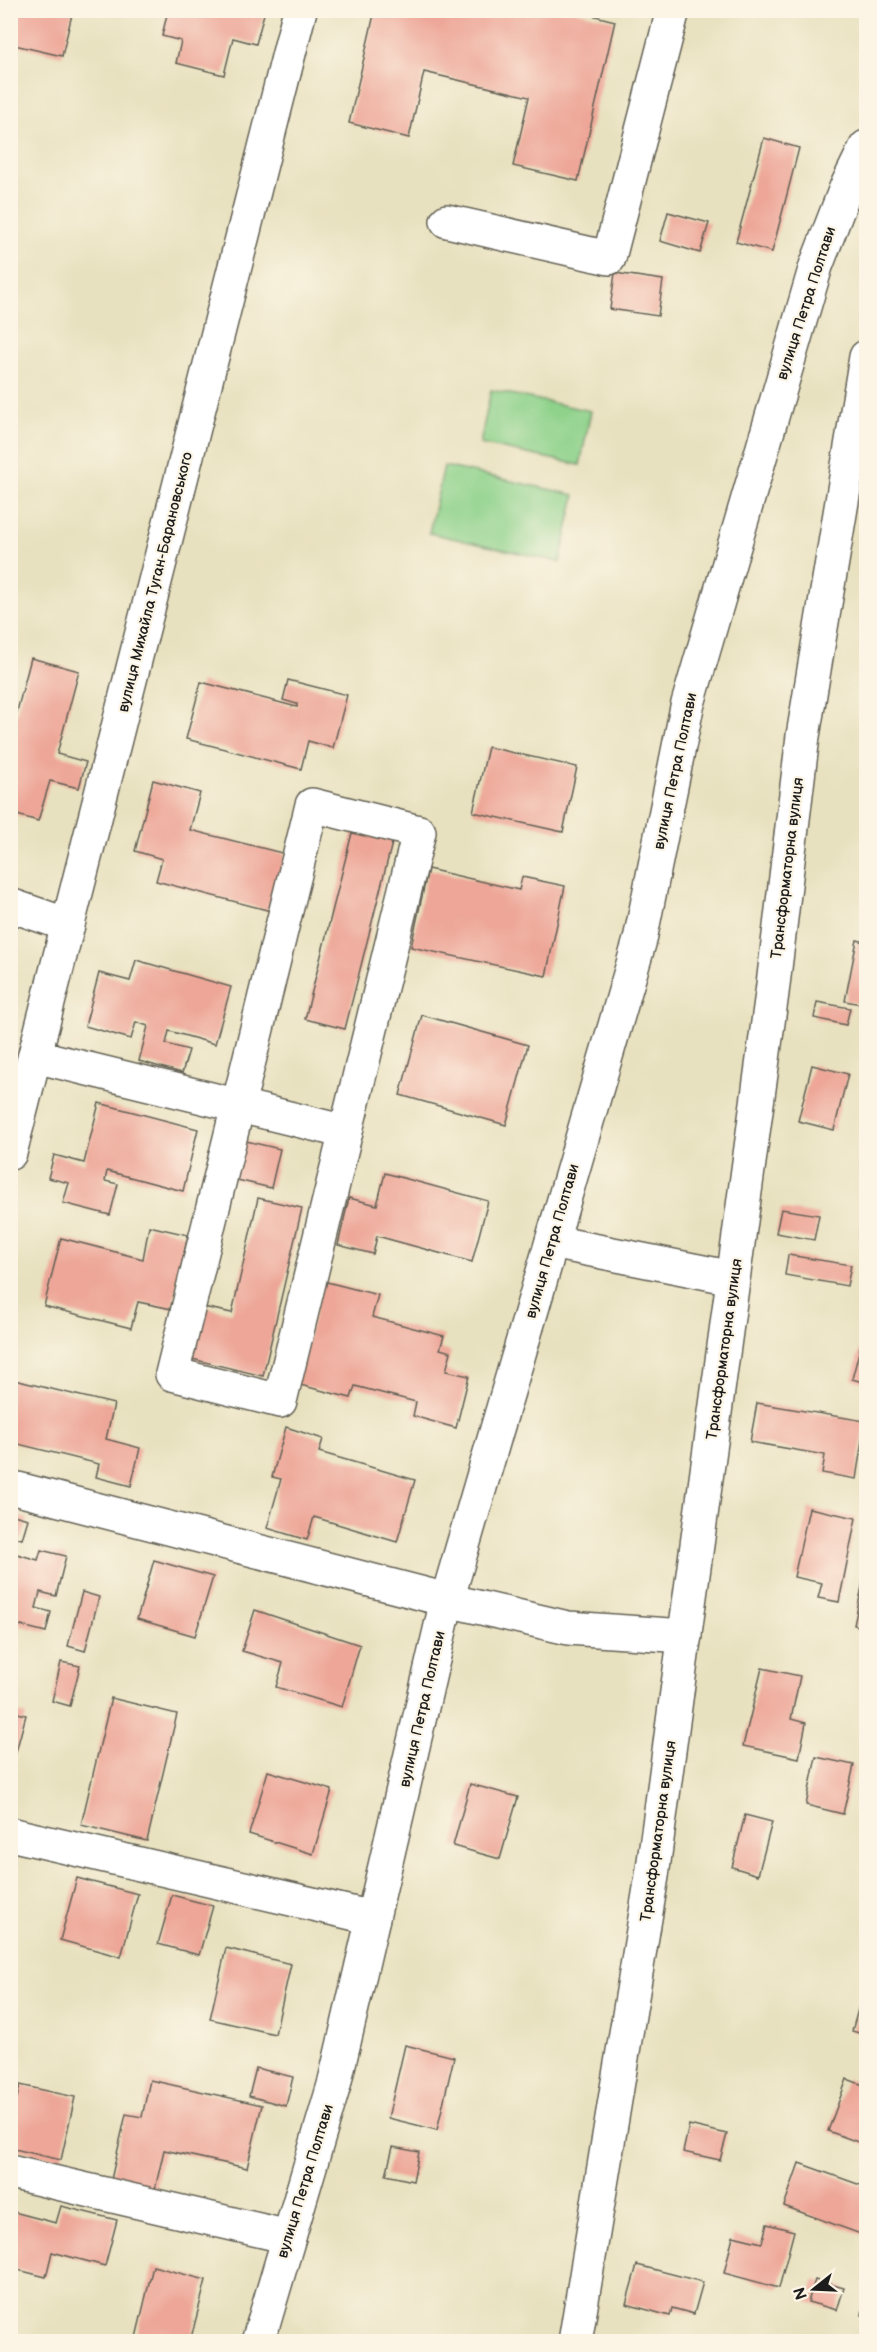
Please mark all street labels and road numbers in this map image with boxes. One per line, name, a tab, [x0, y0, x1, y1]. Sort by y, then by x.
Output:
street label: вулиця Петра Полтави	[773, 224, 840, 382]
street label: вулиця Михайла Туган-Барановського	[114, 450, 197, 714]
street label: вулиця Петра Полтави	[650, 691, 701, 851]
street label: Трансформаторна вулиця	[767, 776, 808, 960]
street label: вулиця Петра Полтави	[521, 1162, 584, 1321]
street label: Трансформаторна вулиця	[702, 1257, 747, 1441]
street label: вулиця Петра Полтави	[395, 1629, 450, 1789]
street label: Трансформаторна вулиця	[636, 1739, 681, 1923]
street label: вулиця Петра Полтави	[273, 2102, 338, 2260]

